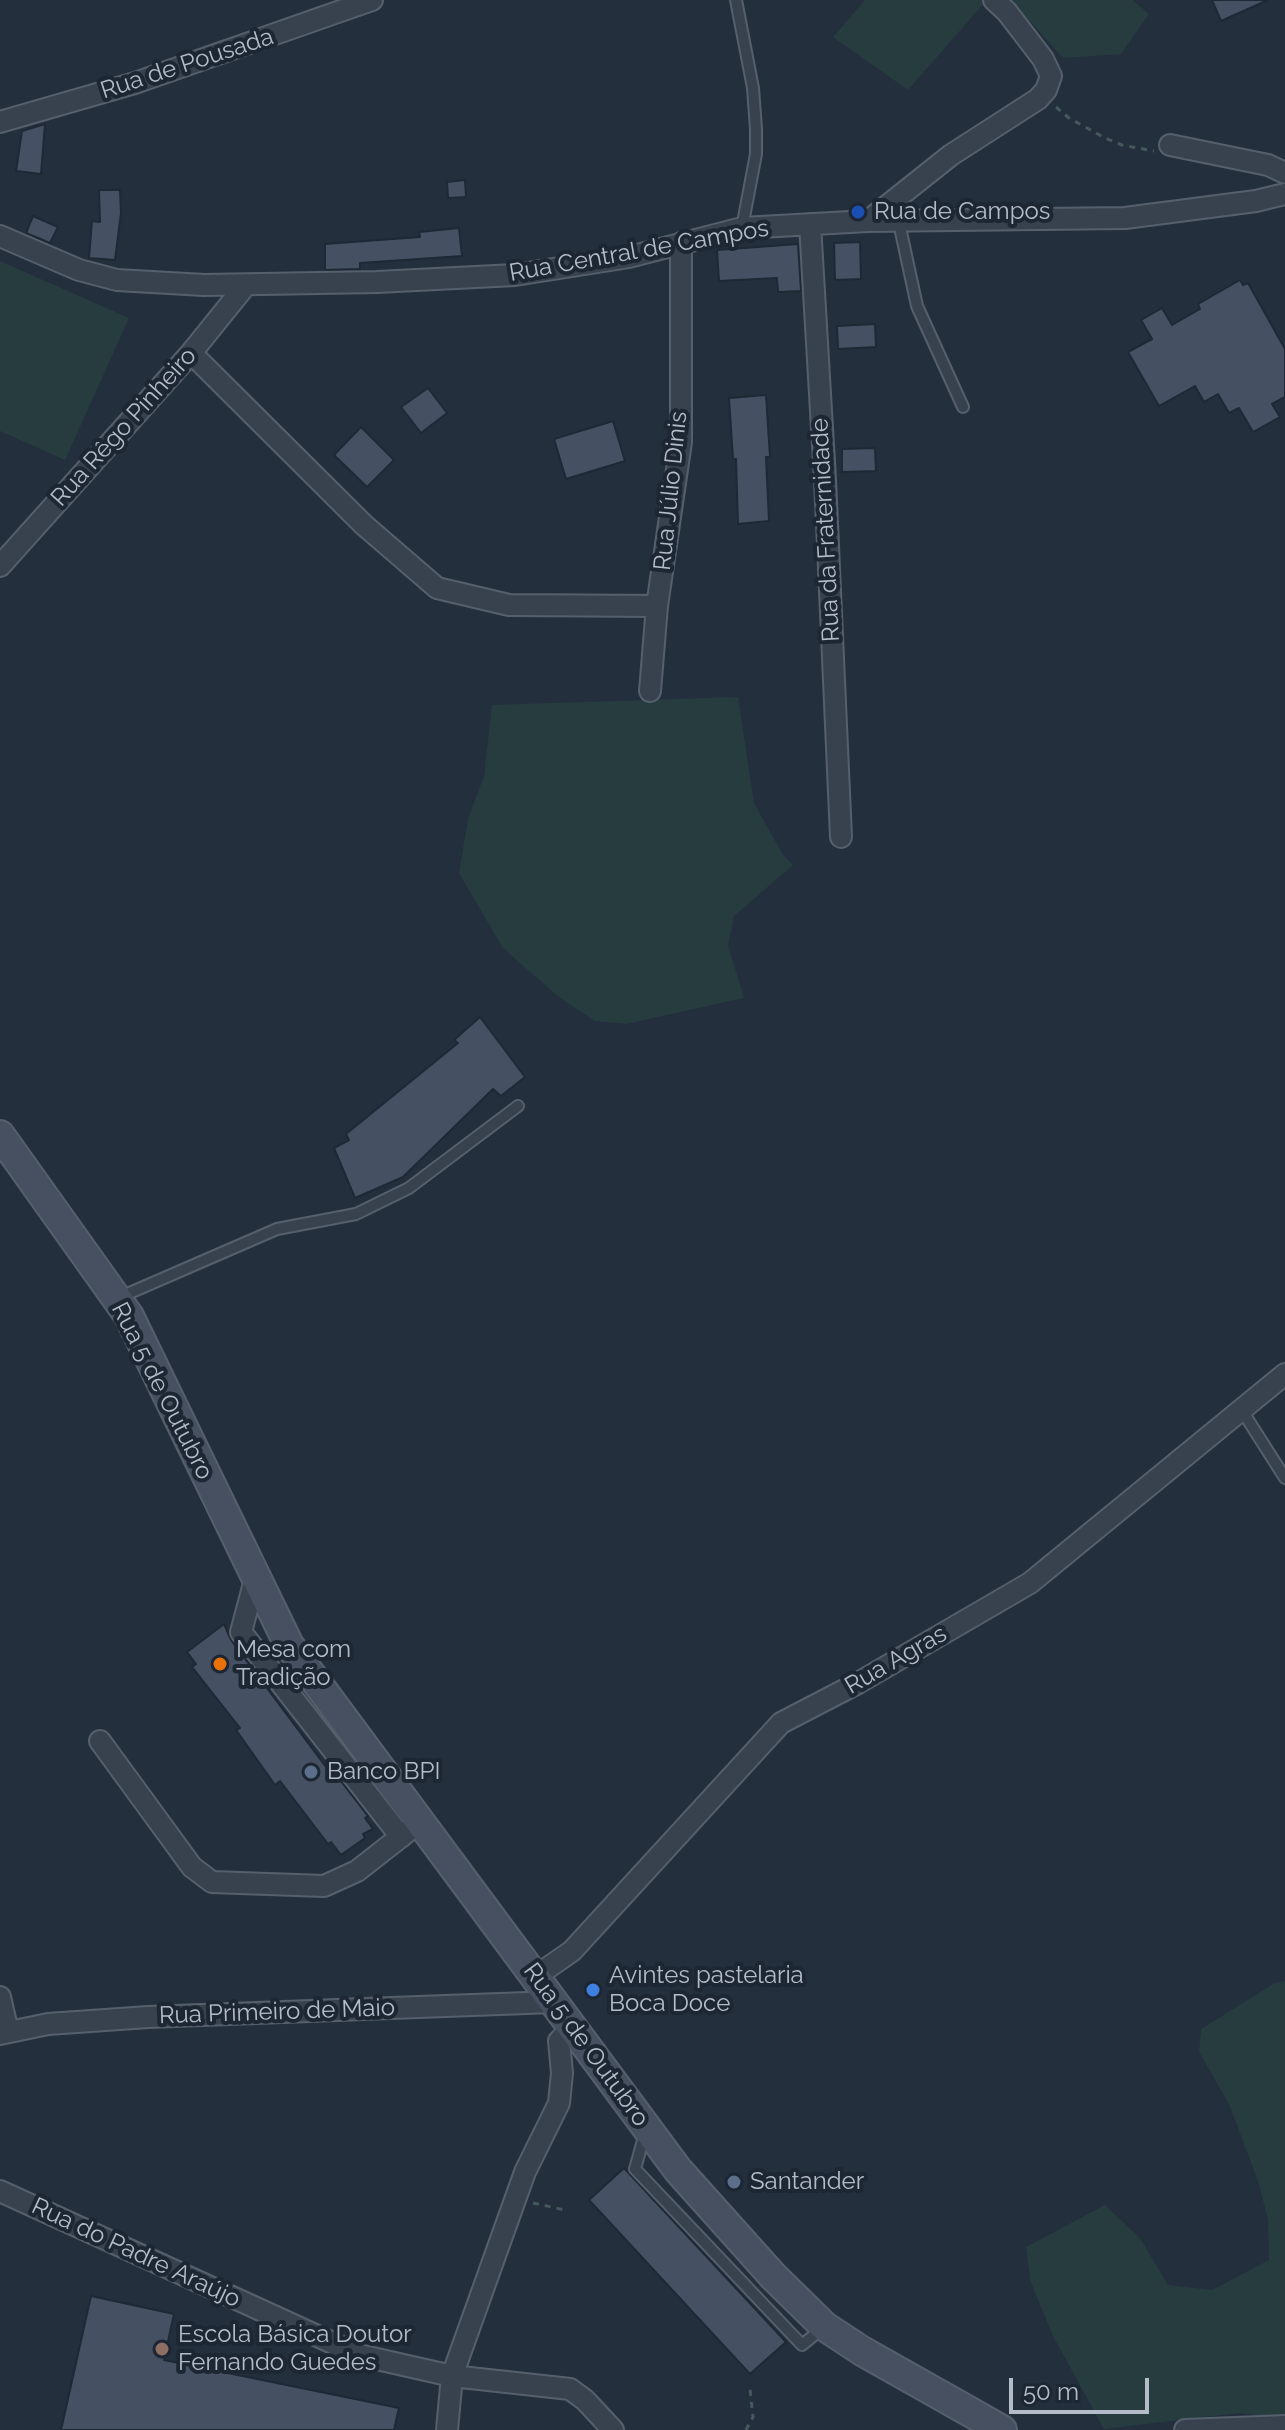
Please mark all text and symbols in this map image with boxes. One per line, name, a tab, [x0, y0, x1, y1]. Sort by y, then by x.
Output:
street label: Rua de Pousada	[97, 22, 277, 106]
place label: Rua de Campos	[874, 198, 1050, 226]
marker: Rua de Campos	[849, 203, 867, 221]
street label: Rua Central de Campos	[507, 214, 771, 288]
street label: Rua Rêgo Pinheiro	[45, 342, 203, 512]
street label: Rua Júlio Dinis	[648, 410, 694, 572]
street label: Rua da Fraternidade	[806, 417, 846, 643]
street label: Rua 5 de Outubro	[105, 1298, 219, 1484]
street label: Rua Agras	[840, 1619, 952, 1701]
place label: Mesa com Tradição	[236, 1636, 351, 1692]
marker: Mesa com Tradição	[211, 1655, 229, 1673]
place label: Banco BPI	[327, 1758, 440, 1786]
marker: Banco BPI	[302, 1763, 320, 1781]
street label: Rua 5 de Outubro	[517, 1958, 655, 2132]
place label: Avintes pastelaria Boca Doce	[609, 1962, 804, 2018]
marker: Avintes pastelaria Boca Doce	[584, 1981, 602, 1999]
street label: Rua Primeiro de Maio	[159, 1993, 395, 2031]
place label: Santander	[750, 2168, 864, 2196]
marker: Santander	[725, 2173, 743, 2191]
street label: Rua do Padre Araújo	[27, 2192, 245, 2314]
place label: Escola Básica Doutor Fernando Guedes	[178, 2321, 412, 2377]
marker: Escola Básica Doutor Fernando Guedes	[153, 2340, 171, 2358]
scale bar	[1013, 2362, 1153, 2412]
text: 50 m	[1023, 2377, 1079, 2406]

